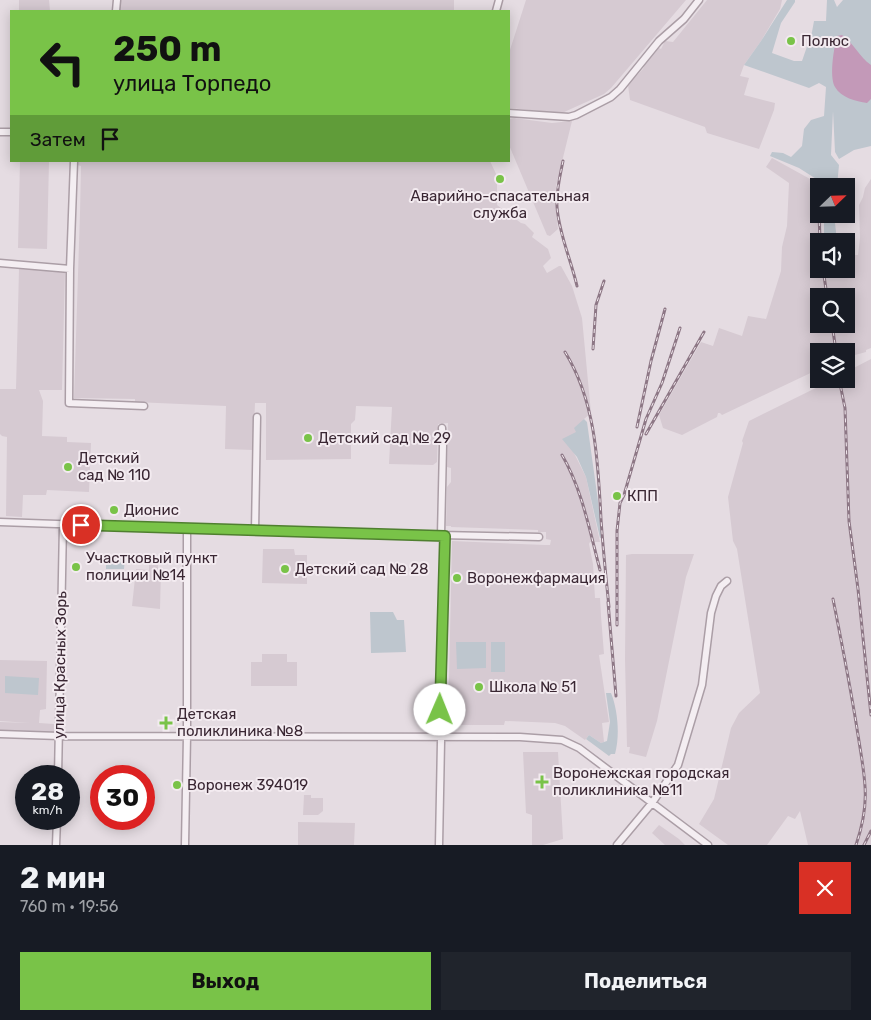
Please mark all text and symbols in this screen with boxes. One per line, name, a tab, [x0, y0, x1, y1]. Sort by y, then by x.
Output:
text: 250 m	[113, 28, 222, 70]
icon: left	[30, 30, 95, 95]
place label: Полюс	[801, 32, 849, 50]
marker: Полюс	[785, 35, 797, 47]
text: улица Торпедо	[113, 70, 271, 97]
icon: arrive	[96, 125, 124, 153]
text: Затем	[30, 128, 86, 151]
marker: Аварийно-спасательная служба	[494, 173, 506, 185]
north arrow	[810, 178, 855, 222]
map controls	[810, 178, 855, 388]
place label: Аварийно-спасательная служба	[411, 187, 589, 222]
button: sound	[810, 233, 855, 278]
button: search	[810, 288, 855, 333]
button: layers	[810, 343, 855, 388]
place label: Детский сад № 29	[318, 429, 451, 447]
marker: Детский сад № 29	[302, 432, 314, 444]
place label: Детский сад № 110	[78, 449, 151, 484]
marker: Детский сад № 110	[62, 461, 74, 473]
place label: КПП	[627, 487, 658, 505]
marker: КПП	[611, 490, 623, 502]
place label: Дионис	[124, 501, 179, 519]
pin	[60, 504, 102, 546]
marker: Дионис	[108, 504, 120, 516]
icon: arrive	[67, 511, 95, 539]
place label: Участковый пункт полиции №14	[86, 549, 218, 584]
place label: Детский сад № 28	[295, 560, 429, 578]
marker: Участковый пункт полиции №14	[70, 561, 82, 573]
marker: Детский сад № 28	[279, 563, 291, 575]
place label: Воронежфармация	[467, 569, 606, 587]
marker: Воронежфармация	[451, 572, 463, 584]
street label: улица Красных Зорь	[50, 590, 70, 739]
place label: Школа № 51	[489, 678, 576, 696]
marker: Школа № 51	[473, 681, 485, 693]
position arrow	[413, 683, 465, 735]
place label: Детская поликлиника №8	[177, 705, 303, 740]
marker: Детская поликлиника №8	[159, 716, 173, 730]
place label: Воронежская городская поликлиника №11	[553, 764, 729, 799]
speed limit sign: 30	[90, 765, 155, 830]
marker: Воронежская городская поликлиника №11	[535, 775, 549, 789]
place label: Воронеж 394019	[187, 776, 308, 794]
text: 28	[31, 777, 64, 806]
marker: Воронеж 394019	[171, 779, 183, 791]
text: km/h	[33, 803, 62, 817]
text: 2 мин	[20, 860, 106, 896]
button: close	[799, 862, 851, 914]
text: 760 m · 19:56	[20, 897, 118, 916]
button: Выход	[20, 952, 431, 1010]
button: Поделиться	[441, 952, 851, 1010]

